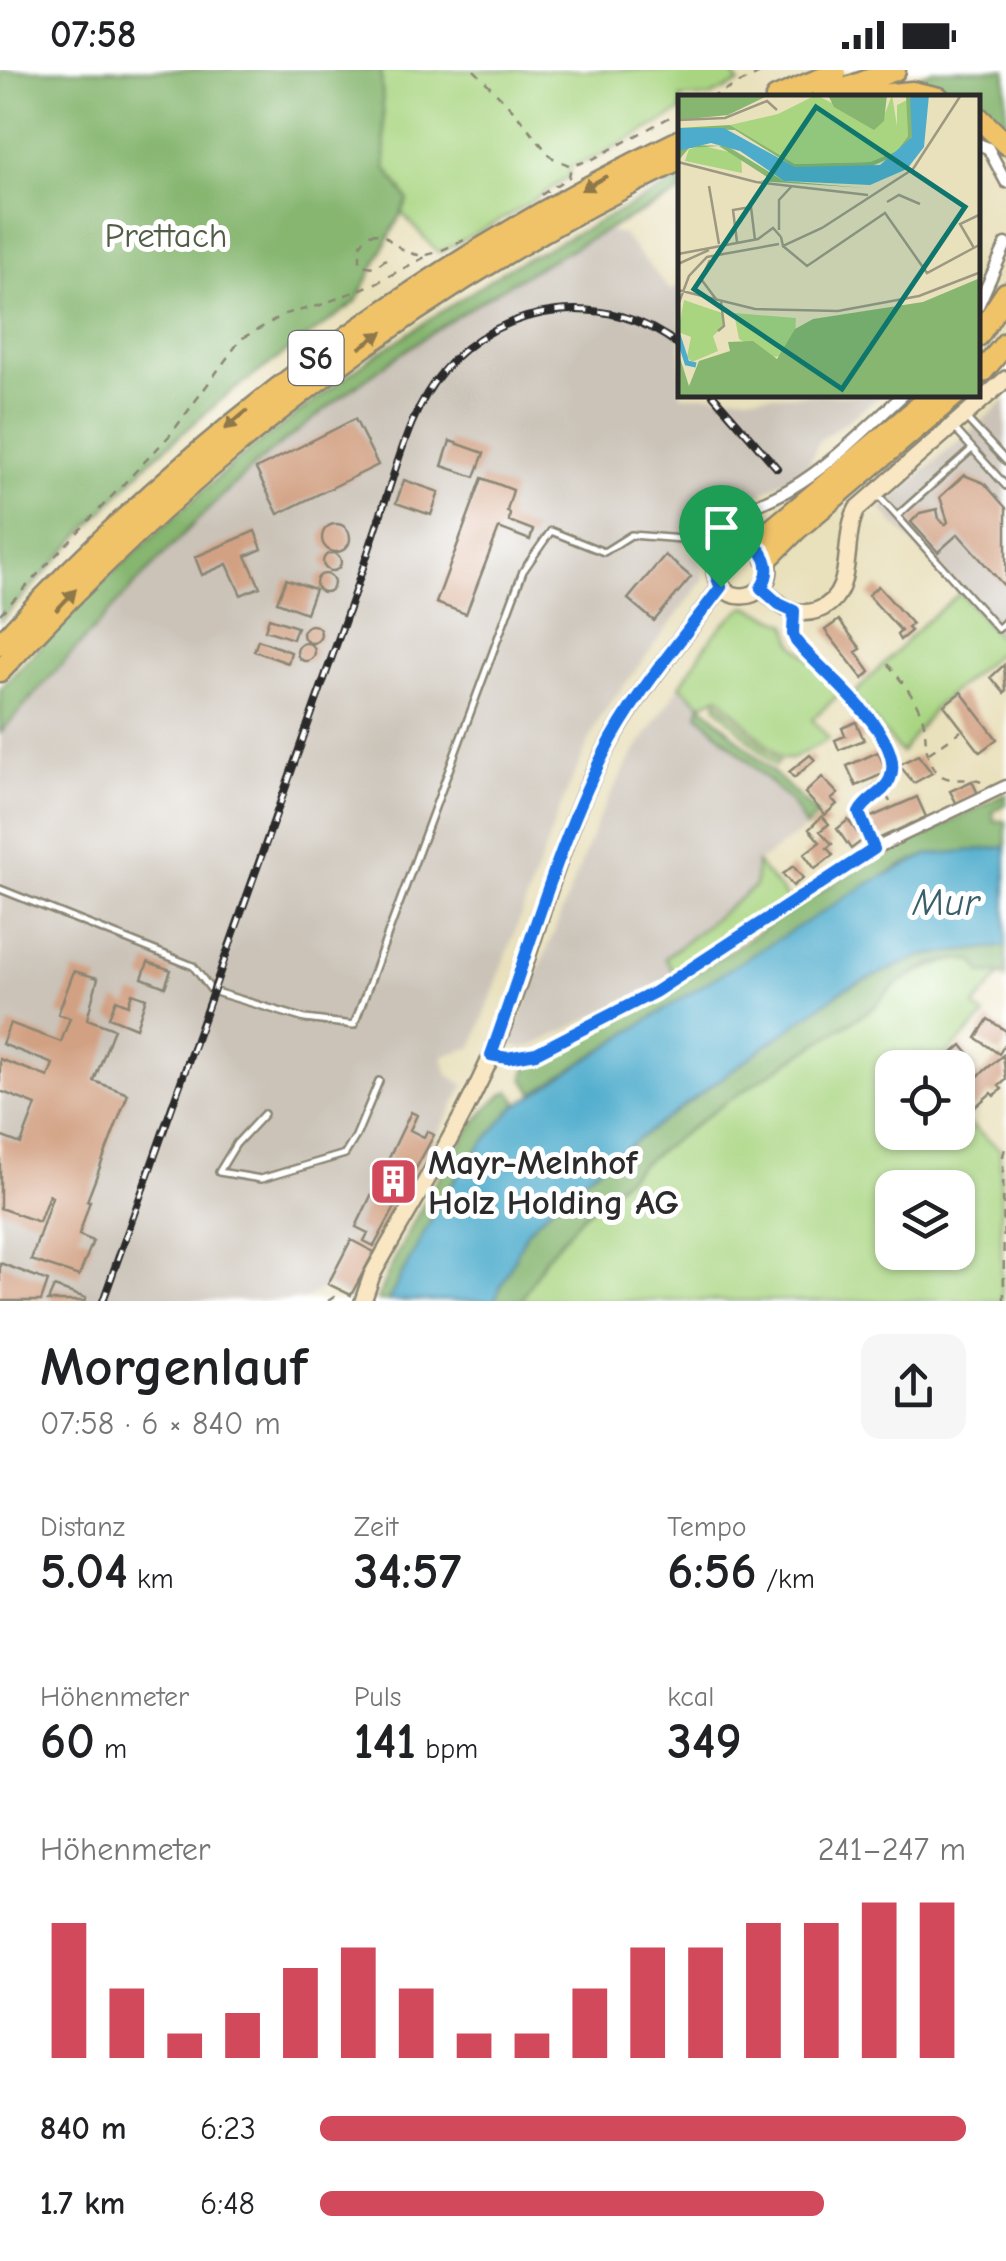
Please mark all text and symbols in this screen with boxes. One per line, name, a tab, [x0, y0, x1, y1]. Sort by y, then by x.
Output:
text: 07:58	[50, 13, 136, 57]
inset map	[678, 95, 981, 398]
one-way arrow	[579, 174, 608, 191]
park label: Prettach	[104, 215, 228, 256]
road number: S6	[288, 331, 344, 385]
one-way arrow	[358, 331, 384, 350]
one-way arrow	[224, 409, 249, 431]
pin	[679, 485, 764, 588]
icon: arrive	[694, 500, 749, 555]
one-way arrow	[54, 588, 77, 612]
water label: Mur	[912, 881, 981, 925]
map controls	[875, 1050, 975, 1270]
button: locate	[875, 1050, 975, 1150]
place label: Mayr-Melnhof Holz Holding AG	[428, 1142, 679, 1223]
building icon: Mayr-Melnhof Holz Holding AG	[367, 1156, 419, 1208]
button: layers	[875, 1170, 975, 1270]
button: share	[861, 1334, 966, 1439]
text: Morgenlauf	[40, 1335, 307, 1399]
text: 07:58 · 6 × 840 m	[40, 1405, 281, 1442]
text: Distanz	[40, 1511, 125, 1543]
text: Zeit	[354, 1511, 398, 1543]
text: Tempo	[667, 1511, 747, 1543]
text: 5.04	[40, 1543, 128, 1601]
text: 34:57	[354, 1543, 461, 1601]
text: 6:56	[667, 1543, 757, 1601]
text: km	[128, 1563, 174, 1595]
text: /km	[757, 1563, 815, 1595]
text: Höhenmeter	[40, 1681, 189, 1713]
text: Puls	[354, 1681, 401, 1713]
text: kcal	[667, 1681, 714, 1713]
text: 60	[40, 1713, 95, 1771]
text: 141	[354, 1713, 416, 1771]
text: 349	[667, 1713, 742, 1771]
text: m	[95, 1733, 127, 1765]
text: bpm	[416, 1733, 478, 1765]
text: Höhenmeter	[40, 1831, 210, 1868]
text: 241–247 m	[818, 1831, 966, 1868]
text: 840 m	[40, 2110, 127, 2147]
text: 6:23	[200, 2110, 256, 2147]
text: 1.7 km	[40, 2185, 125, 2222]
text: 6:48	[200, 2185, 255, 2222]

